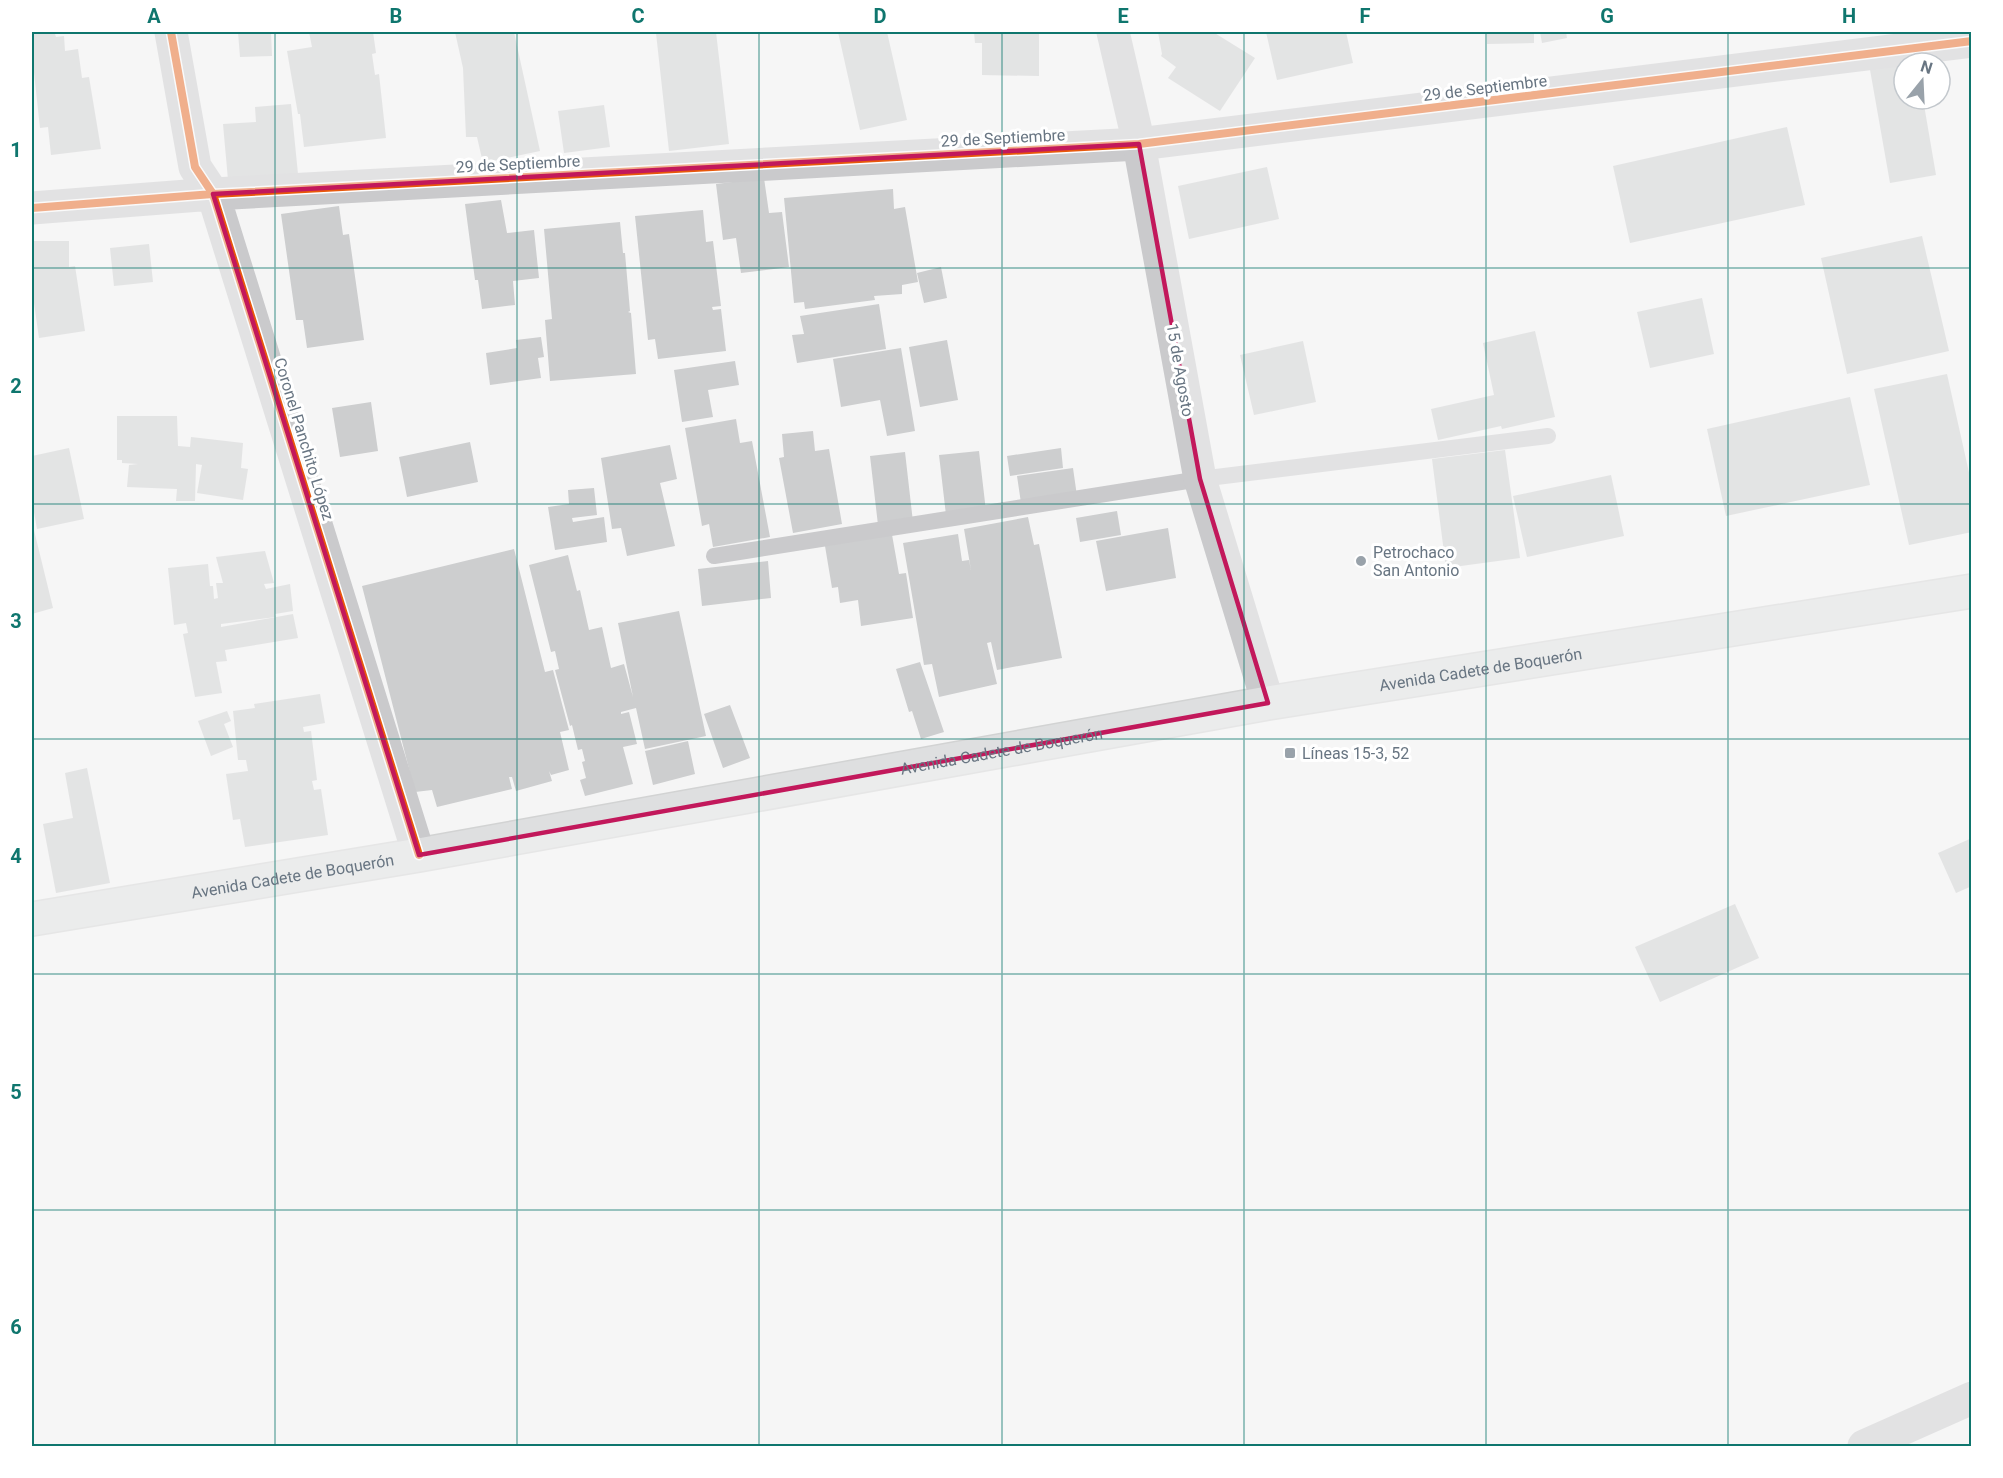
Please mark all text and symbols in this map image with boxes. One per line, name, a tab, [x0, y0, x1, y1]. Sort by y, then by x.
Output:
text: A	[147, 4, 161, 28]
text: B	[390, 4, 402, 28]
text: C	[631, 4, 645, 28]
text: D	[874, 4, 887, 28]
text: E	[1117, 4, 1129, 28]
text: F	[1360, 4, 1371, 28]
text: G	[1600, 4, 1614, 28]
text: H	[1842, 4, 1856, 28]
north arrow	[1892, 51, 1952, 111]
text: N	[1918, 56, 1935, 78]
street label: 29 de Septiembre	[1422, 71, 1548, 105]
street label: 29 de Septiembre	[940, 125, 1066, 151]
text: 1	[10, 138, 22, 162]
street label: 29 de Septiembre	[455, 151, 581, 177]
street label: 15 de Agosto	[1162, 322, 1198, 418]
street label: Coronel Panchito López	[270, 355, 338, 523]
text: 2	[10, 374, 22, 398]
place label: Petrochaco San Antonio	[1373, 543, 1459, 580]
marker: Petrochaco San Antonio	[1354, 554, 1368, 568]
text: 3	[10, 609, 22, 633]
street label: Avenida Cadete de Boquerón	[1378, 644, 1583, 695]
street label: Avenida Cadete de Boquerón	[899, 723, 1104, 778]
place label: Líneas 15-3, 52	[1302, 744, 1409, 763]
marker: Líneas 15-3, 52	[1283, 746, 1297, 760]
text: 4	[10, 844, 22, 868]
street label: Avenida Cadete de Boquerón	[190, 850, 395, 902]
text: 5	[10, 1080, 22, 1104]
text: 6	[10, 1315, 22, 1339]

